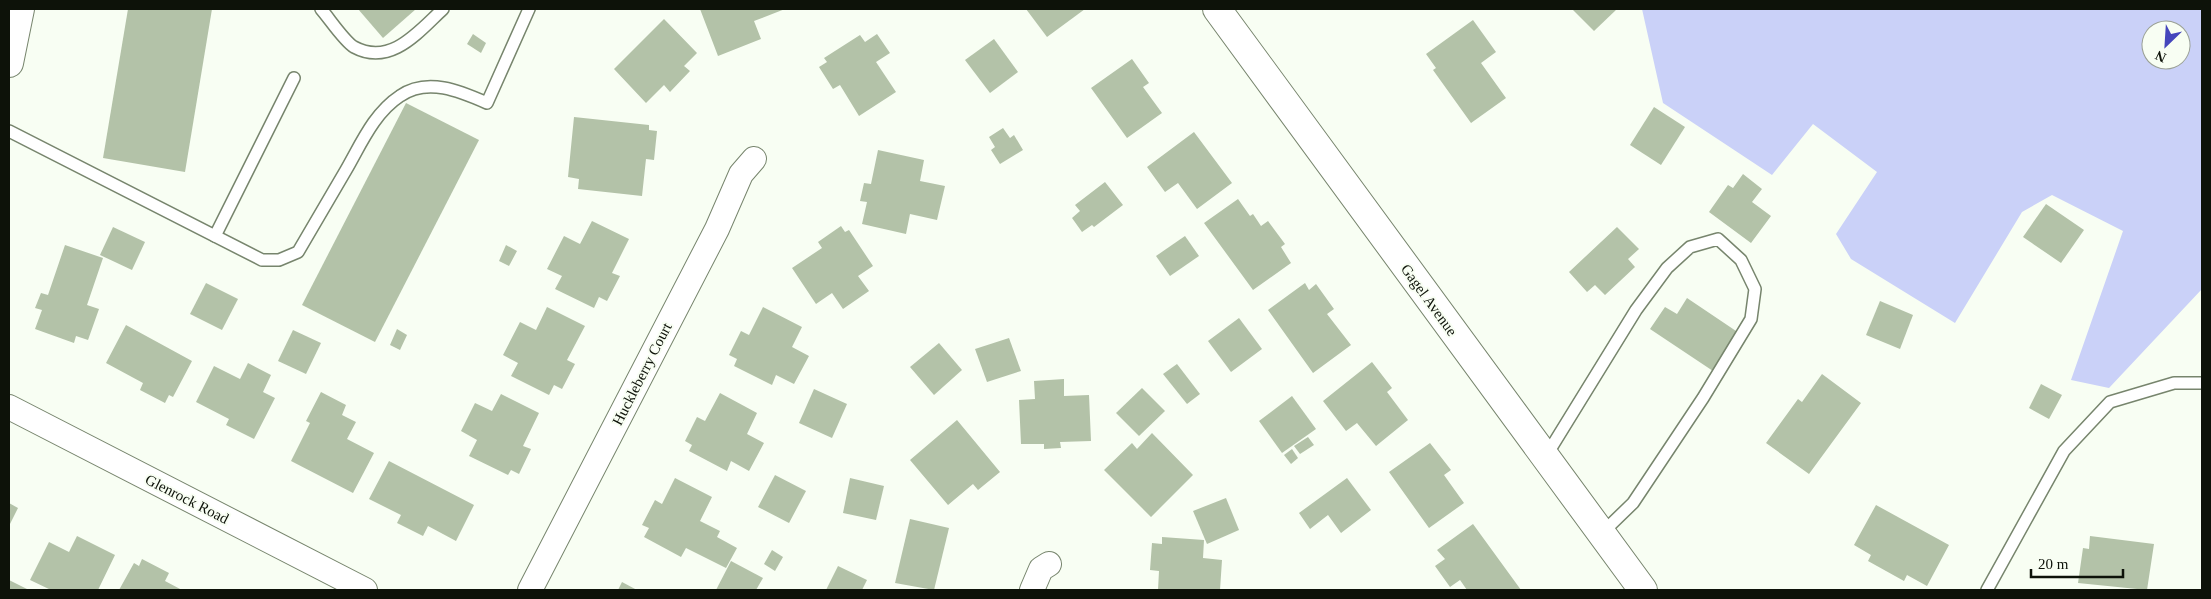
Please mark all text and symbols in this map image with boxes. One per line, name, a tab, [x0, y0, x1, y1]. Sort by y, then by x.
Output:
north arrow	[2141, 20, 2191, 70]
text: N	[2153, 47, 2168, 65]
street label: Gagel Avenue	[1398, 261, 1460, 339]
street label: Huckleberry Court	[609, 319, 675, 428]
street label: Glenrock Road	[143, 471, 232, 527]
scale bar	[2031, 546, 2124, 578]
text: 20 m	[2038, 556, 2069, 572]

